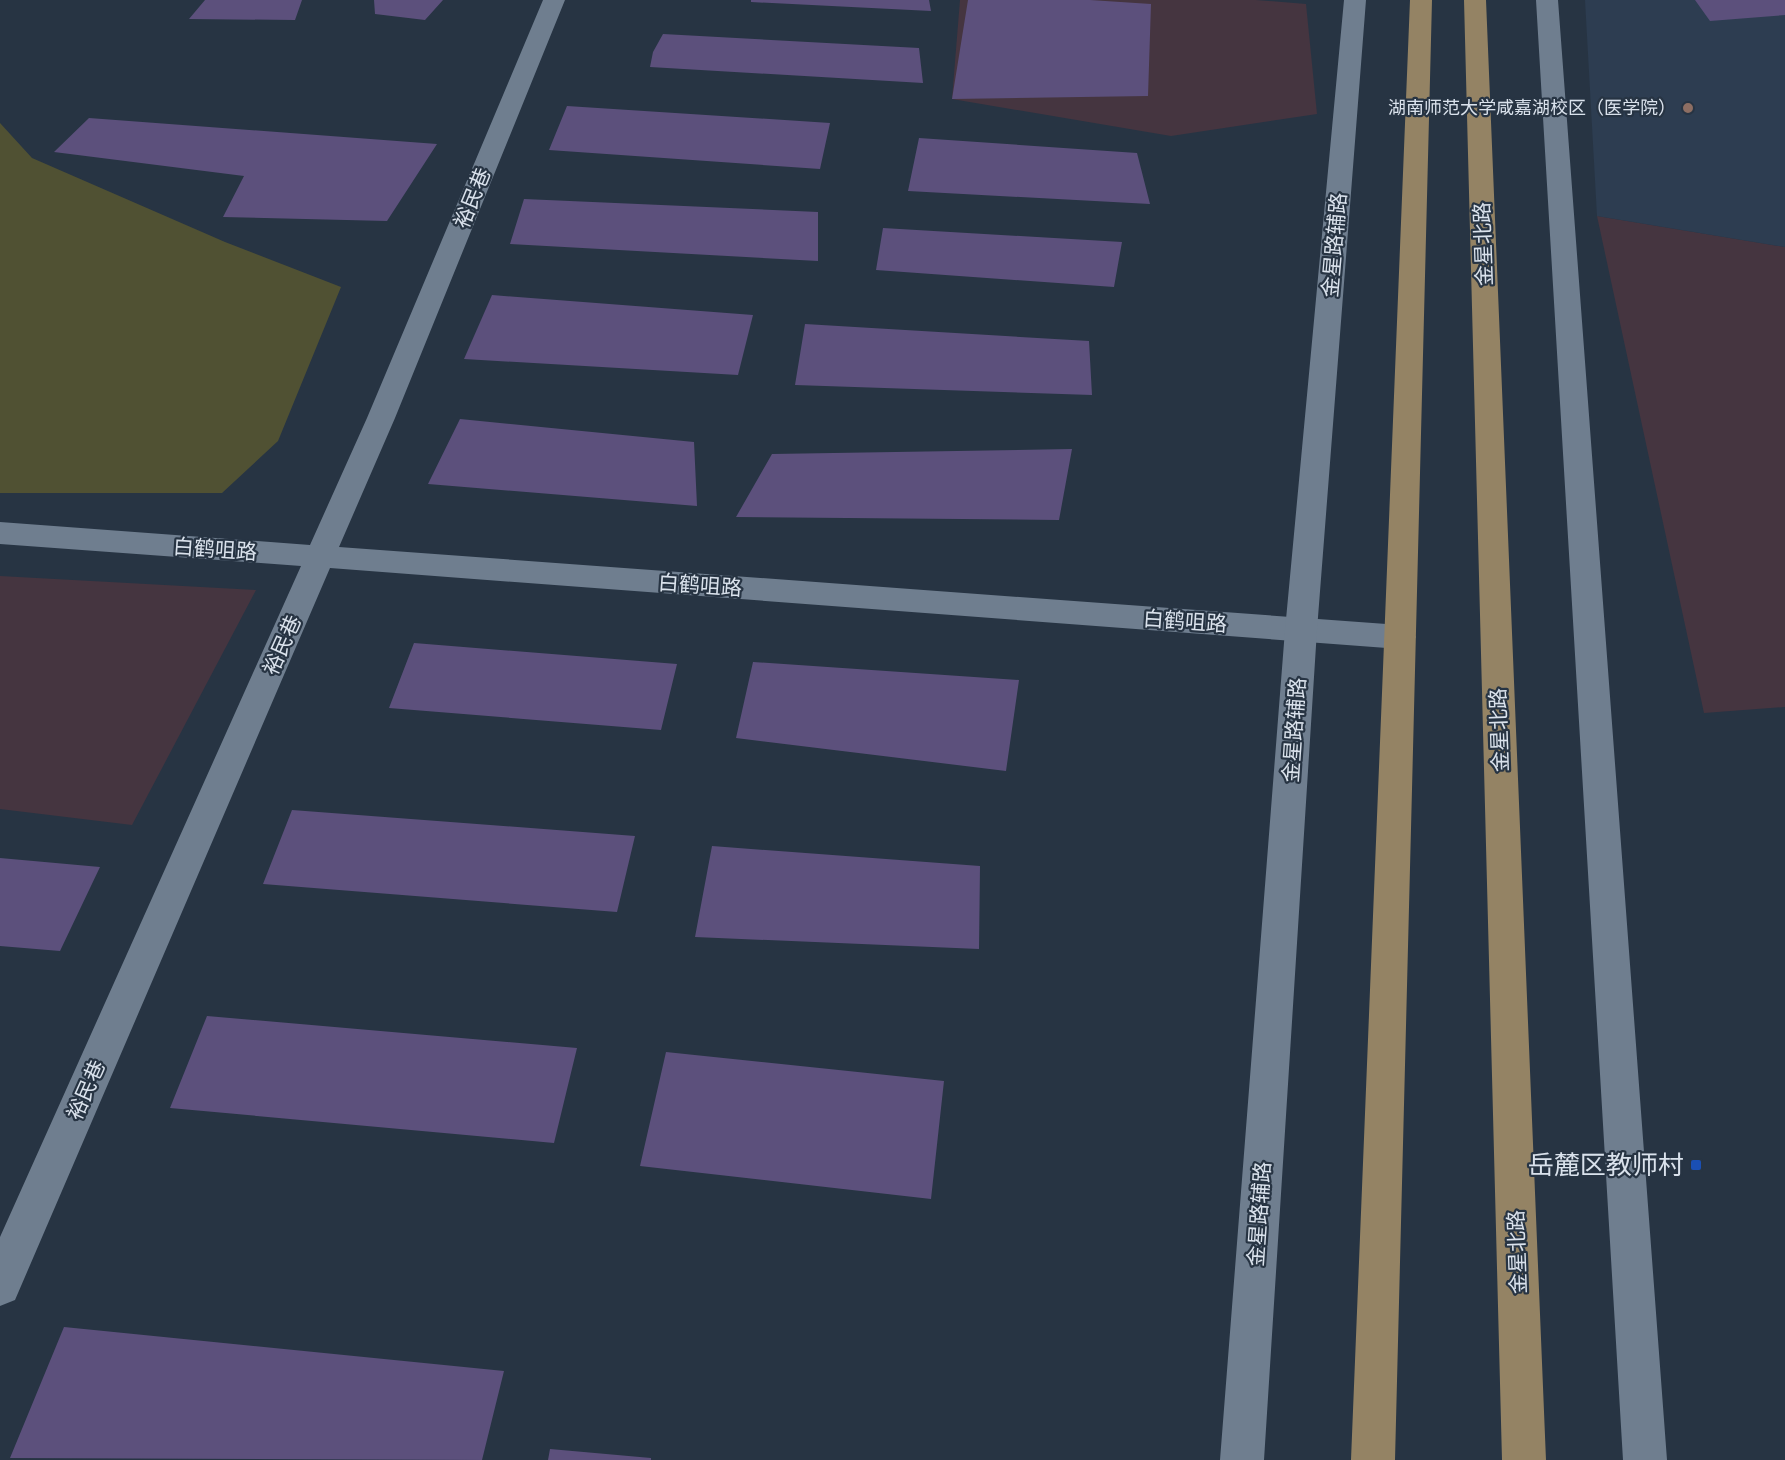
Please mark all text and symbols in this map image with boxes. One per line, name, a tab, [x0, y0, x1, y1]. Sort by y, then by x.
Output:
place label: 湖南师范大学咸嘉湖校区（医学院）	[1388, 97, 1676, 119]
marker: 湖南师范大学咸嘉湖校区（医学院）	[1681, 101, 1695, 115]
street label: 裕民巷	[449, 164, 495, 232]
street label: 金星路辅路	[1317, 192, 1351, 298]
street label: 金星北路	[1469, 202, 1497, 286]
street label: 白鹤咀路	[172, 534, 258, 564]
street label: 白鹤咀路	[657, 570, 743, 600]
street label: 白鹤咀路	[1142, 606, 1228, 636]
street label: 裕民巷	[258, 611, 306, 679]
street label: 金星路辅路	[1278, 677, 1310, 783]
street label: 金星北路	[1485, 688, 1513, 772]
street label: 裕民巷	[62, 1056, 110, 1124]
place label: 岳麓区教师村	[1528, 1149, 1684, 1181]
marker: 岳麓区教师村	[1689, 1158, 1703, 1172]
street label: 金星路辅路	[1243, 1161, 1275, 1267]
street label: 金星北路	[1503, 1210, 1531, 1294]

